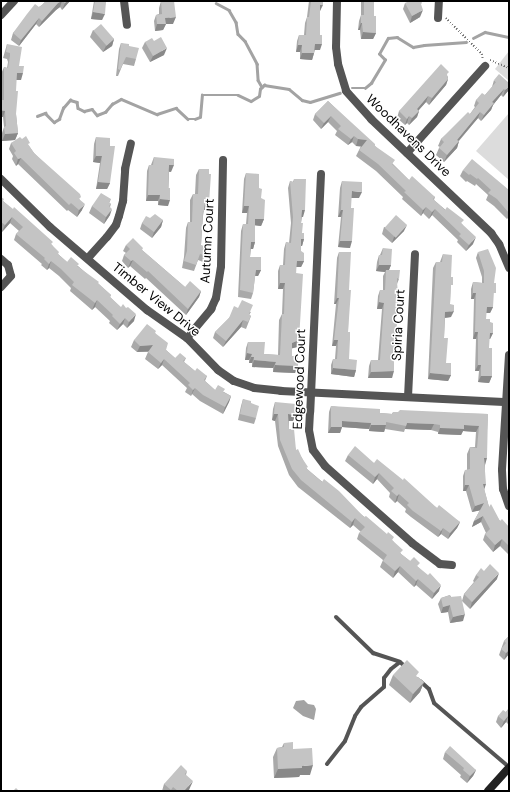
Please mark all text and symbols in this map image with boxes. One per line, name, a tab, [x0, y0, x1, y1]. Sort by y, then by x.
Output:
street label: Woodhavens Drive	[362, 92, 454, 180]
street label: Autumn Court	[198, 198, 218, 284]
street label: Timber View Drive	[109, 260, 203, 340]
street label: Spiria Court	[389, 289, 409, 361]
street label: Edgewood Court	[290, 328, 310, 430]

